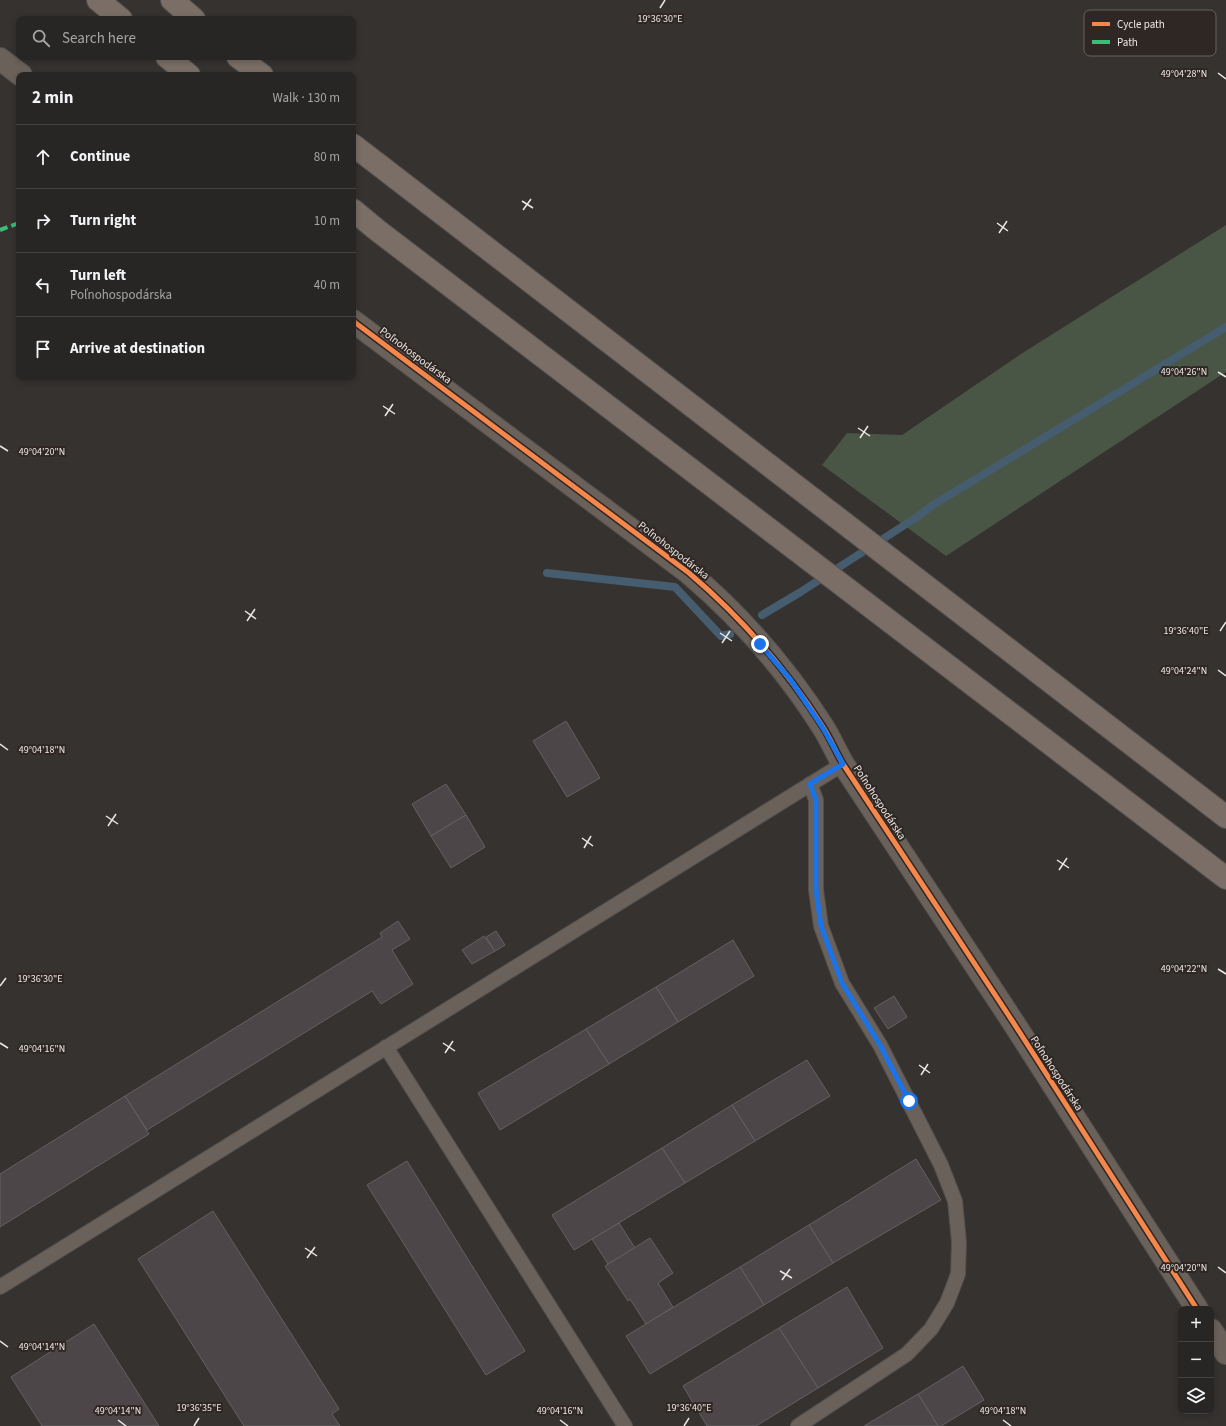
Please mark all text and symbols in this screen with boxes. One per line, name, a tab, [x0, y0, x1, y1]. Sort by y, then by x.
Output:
legend	[1084, 10, 1216, 56]
text: 19°36'30"E	[637, 12, 683, 26]
search box	[16, 16, 356, 60]
text: Cycle path	[1117, 17, 1165, 32]
icon: search	[30, 27, 52, 49]
text: Search here	[62, 28, 136, 49]
text: Path	[1117, 35, 1138, 50]
text: 49°04'28"N	[1161, 67, 1207, 81]
text: 2 min	[32, 86, 73, 110]
text: Walk · 130 m	[272, 89, 340, 107]
icon: ahead	[32, 146, 54, 168]
text: Continue	[70, 146, 130, 167]
text: 80 m	[314, 148, 340, 166]
icon: right	[32, 210, 54, 232]
text: Turn right	[70, 210, 136, 231]
text: 10 m	[314, 212, 340, 230]
text: Turn left	[70, 265, 126, 286]
icon: left	[32, 274, 54, 296]
text: 40 m	[314, 276, 340, 294]
text: Poľnohospodárska	[70, 286, 172, 304]
street label: Poľnohospodárska	[377, 323, 455, 387]
icon: arrive	[32, 338, 54, 360]
text: Arrive at destination	[70, 338, 205, 359]
text: 49°04'26"N	[1161, 365, 1207, 379]
text: 49°04'20"N	[19, 445, 65, 459]
street label: Poľnohospodárska	[635, 518, 712, 583]
text: 19°36'40"E	[1163, 624, 1209, 638]
route end	[751, 635, 769, 653]
text: 49°04'24"N	[1161, 664, 1207, 678]
text: 49°04'18"N	[19, 743, 65, 757]
street label: Poľnohospodárska	[850, 762, 909, 843]
text: 49°04'22"N	[1161, 962, 1207, 976]
text: 19°36'30"E	[17, 972, 63, 986]
street label: Poľnohospodárska	[1027, 1033, 1086, 1114]
text: 49°04'16"N	[19, 1042, 65, 1056]
route start	[900, 1092, 918, 1110]
text: 49°04'20"N	[1161, 1261, 1207, 1275]
map controls	[1178, 1306, 1214, 1414]
button: +	[1178, 1306, 1214, 1342]
text: 49°04'14"N	[19, 1340, 65, 1354]
button: −	[1178, 1342, 1214, 1378]
button: layers	[1178, 1378, 1214, 1414]
text: 19°36'35"E	[176, 1401, 222, 1415]
text: 19°36'40"E	[666, 1401, 712, 1415]
text: 49°04'14"N	[95, 1404, 141, 1418]
text: 49°04'16"N	[537, 1404, 583, 1418]
text: 49°04'18"N	[980, 1404, 1026, 1418]

